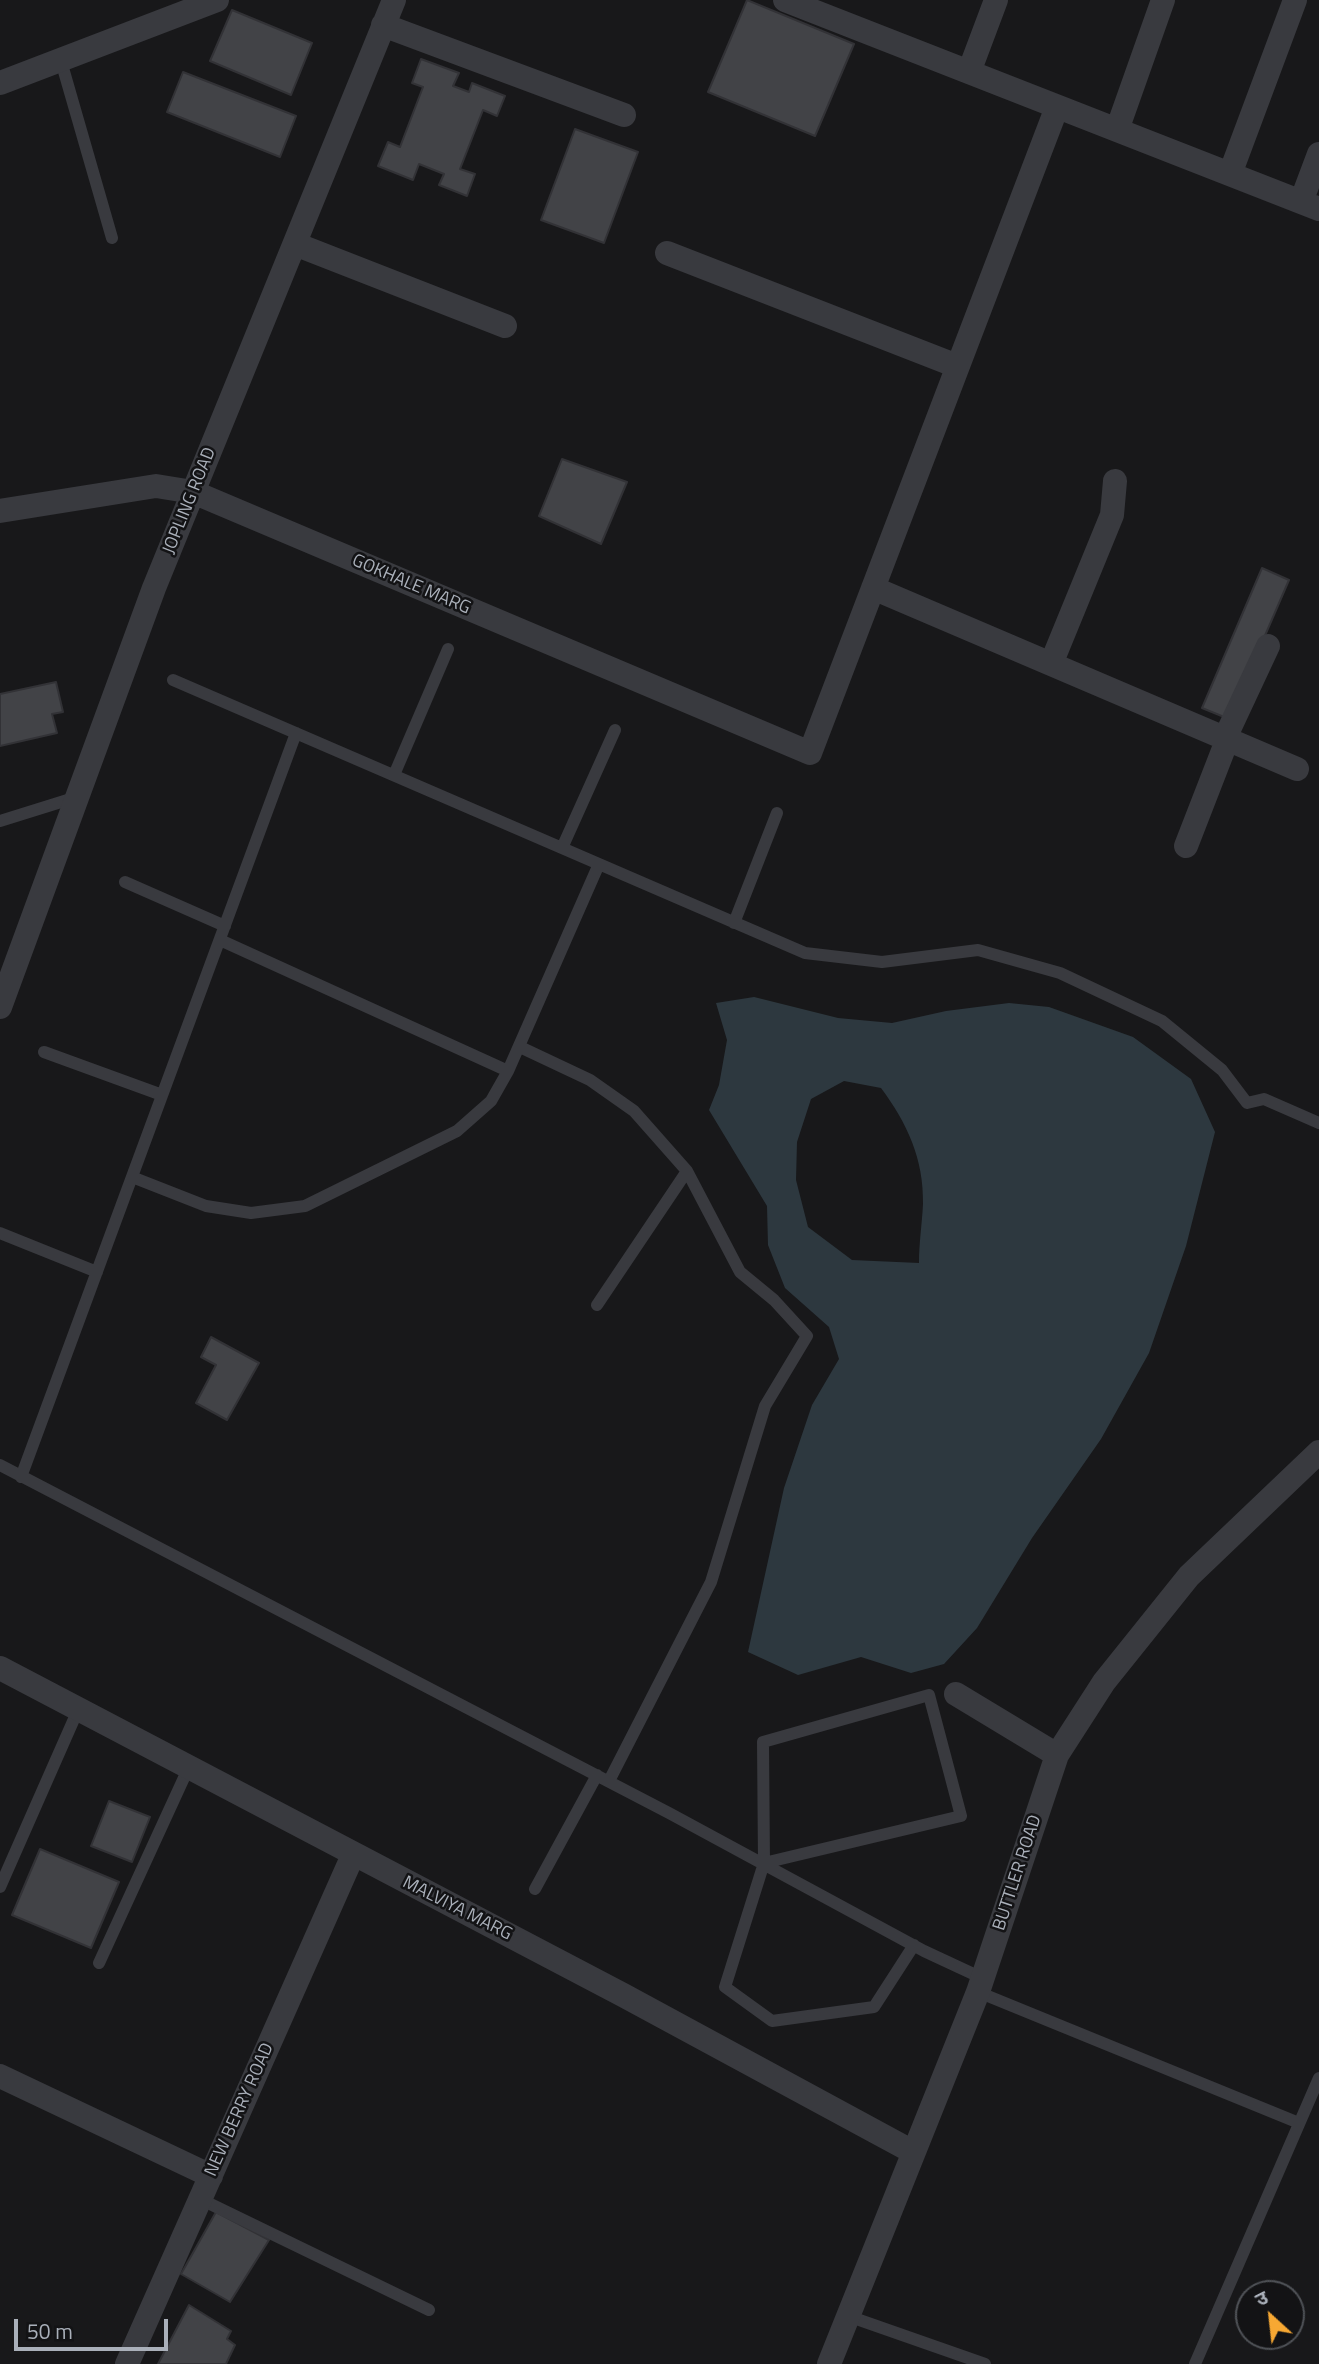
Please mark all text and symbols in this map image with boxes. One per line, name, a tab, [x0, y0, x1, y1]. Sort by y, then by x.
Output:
street label: JOPLING ROAD	[159, 445, 221, 557]
street label: GOKHALE MARG	[348, 550, 474, 620]
street label: BUTTLER ROAD	[989, 1812, 1047, 1934]
street label: MALVIYA MARG	[399, 1872, 515, 1946]
street label: NEW BERRY ROAD	[201, 2040, 279, 2180]
north arrow	[1235, 2280, 1305, 2350]
text: उ	[1250, 2282, 1273, 2313]
scale bar	[18, 2304, 172, 2348]
text: 50 m	[27, 2315, 73, 2347]

